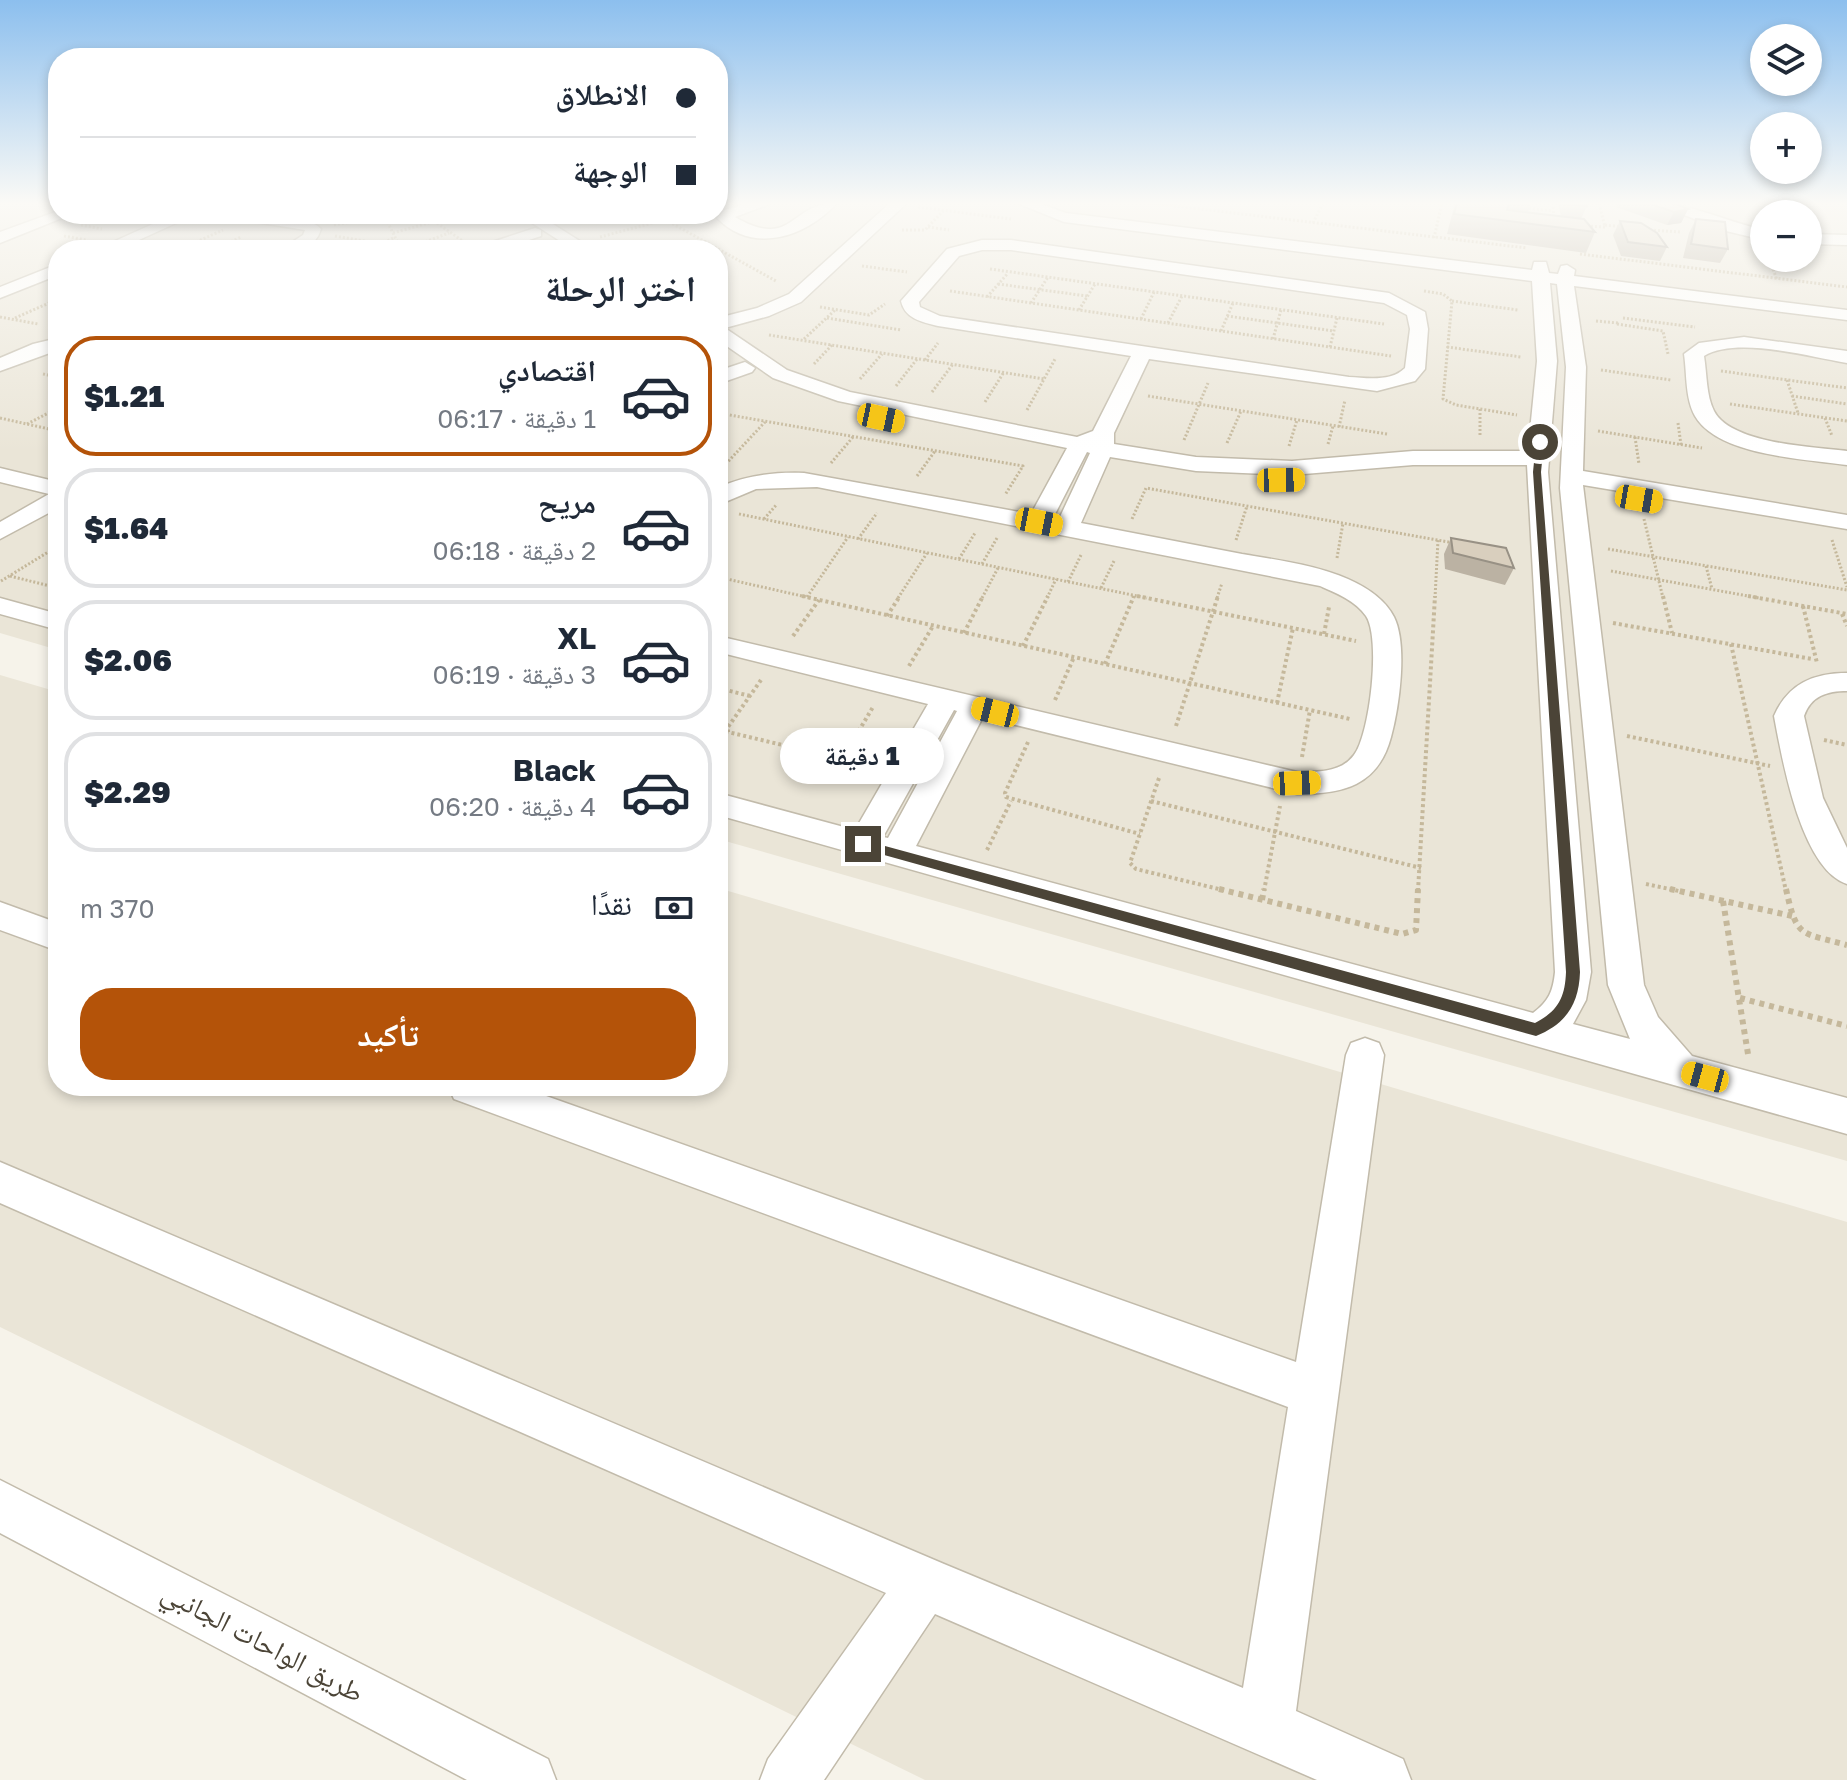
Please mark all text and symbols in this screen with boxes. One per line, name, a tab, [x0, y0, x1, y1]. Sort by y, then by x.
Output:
map controls	[1750, 24, 1822, 272]
button: layers	[1750, 24, 1822, 96]
text: الانطلاق	[555, 76, 648, 112]
button: +	[1750, 112, 1822, 184]
text: الوجهة	[573, 153, 648, 189]
button: −	[1750, 200, 1822, 272]
text: اختر الرحلة	[545, 266, 696, 309]
text: اقتصادي	[498, 352, 596, 388]
icon: car	[620, 360, 692, 432]
text: $1.21	[84, 378, 164, 414]
car	[855, 401, 907, 435]
text: 1 دقيقة · 06:17	[437, 403, 596, 434]
route start	[1522, 424, 1558, 460]
car	[1257, 468, 1305, 492]
car	[1613, 483, 1665, 515]
text: مريح	[538, 484, 596, 520]
icon: car	[620, 492, 692, 564]
car	[1013, 506, 1065, 538]
text: $1.64	[84, 510, 168, 546]
text: 2 دقيقة · 06:18	[433, 535, 596, 566]
text: XL	[557, 620, 596, 656]
icon: car	[620, 624, 692, 696]
text: $2.06	[84, 642, 172, 678]
text: 3 دقيقة · 06:19	[433, 659, 596, 690]
car	[969, 695, 1021, 729]
callout: 1 دقيقة	[781, 728, 945, 784]
text: 1 دقيقة	[825, 740, 899, 771]
text: Black	[513, 752, 596, 788]
icon: car	[620, 756, 692, 828]
car	[1273, 770, 1321, 796]
text: $2.29	[84, 774, 171, 810]
text: 4 دقيقة · 06:20	[429, 791, 596, 822]
route end	[845, 826, 881, 862]
text: نقدًا	[591, 886, 632, 922]
icon: cash	[652, 886, 696, 930]
text: 370 m	[80, 893, 155, 924]
button: تأكيد	[80, 988, 696, 1080]
car	[1679, 1059, 1731, 1095]
street label: طريق الواحات الجانبي	[153, 1574, 370, 1715]

